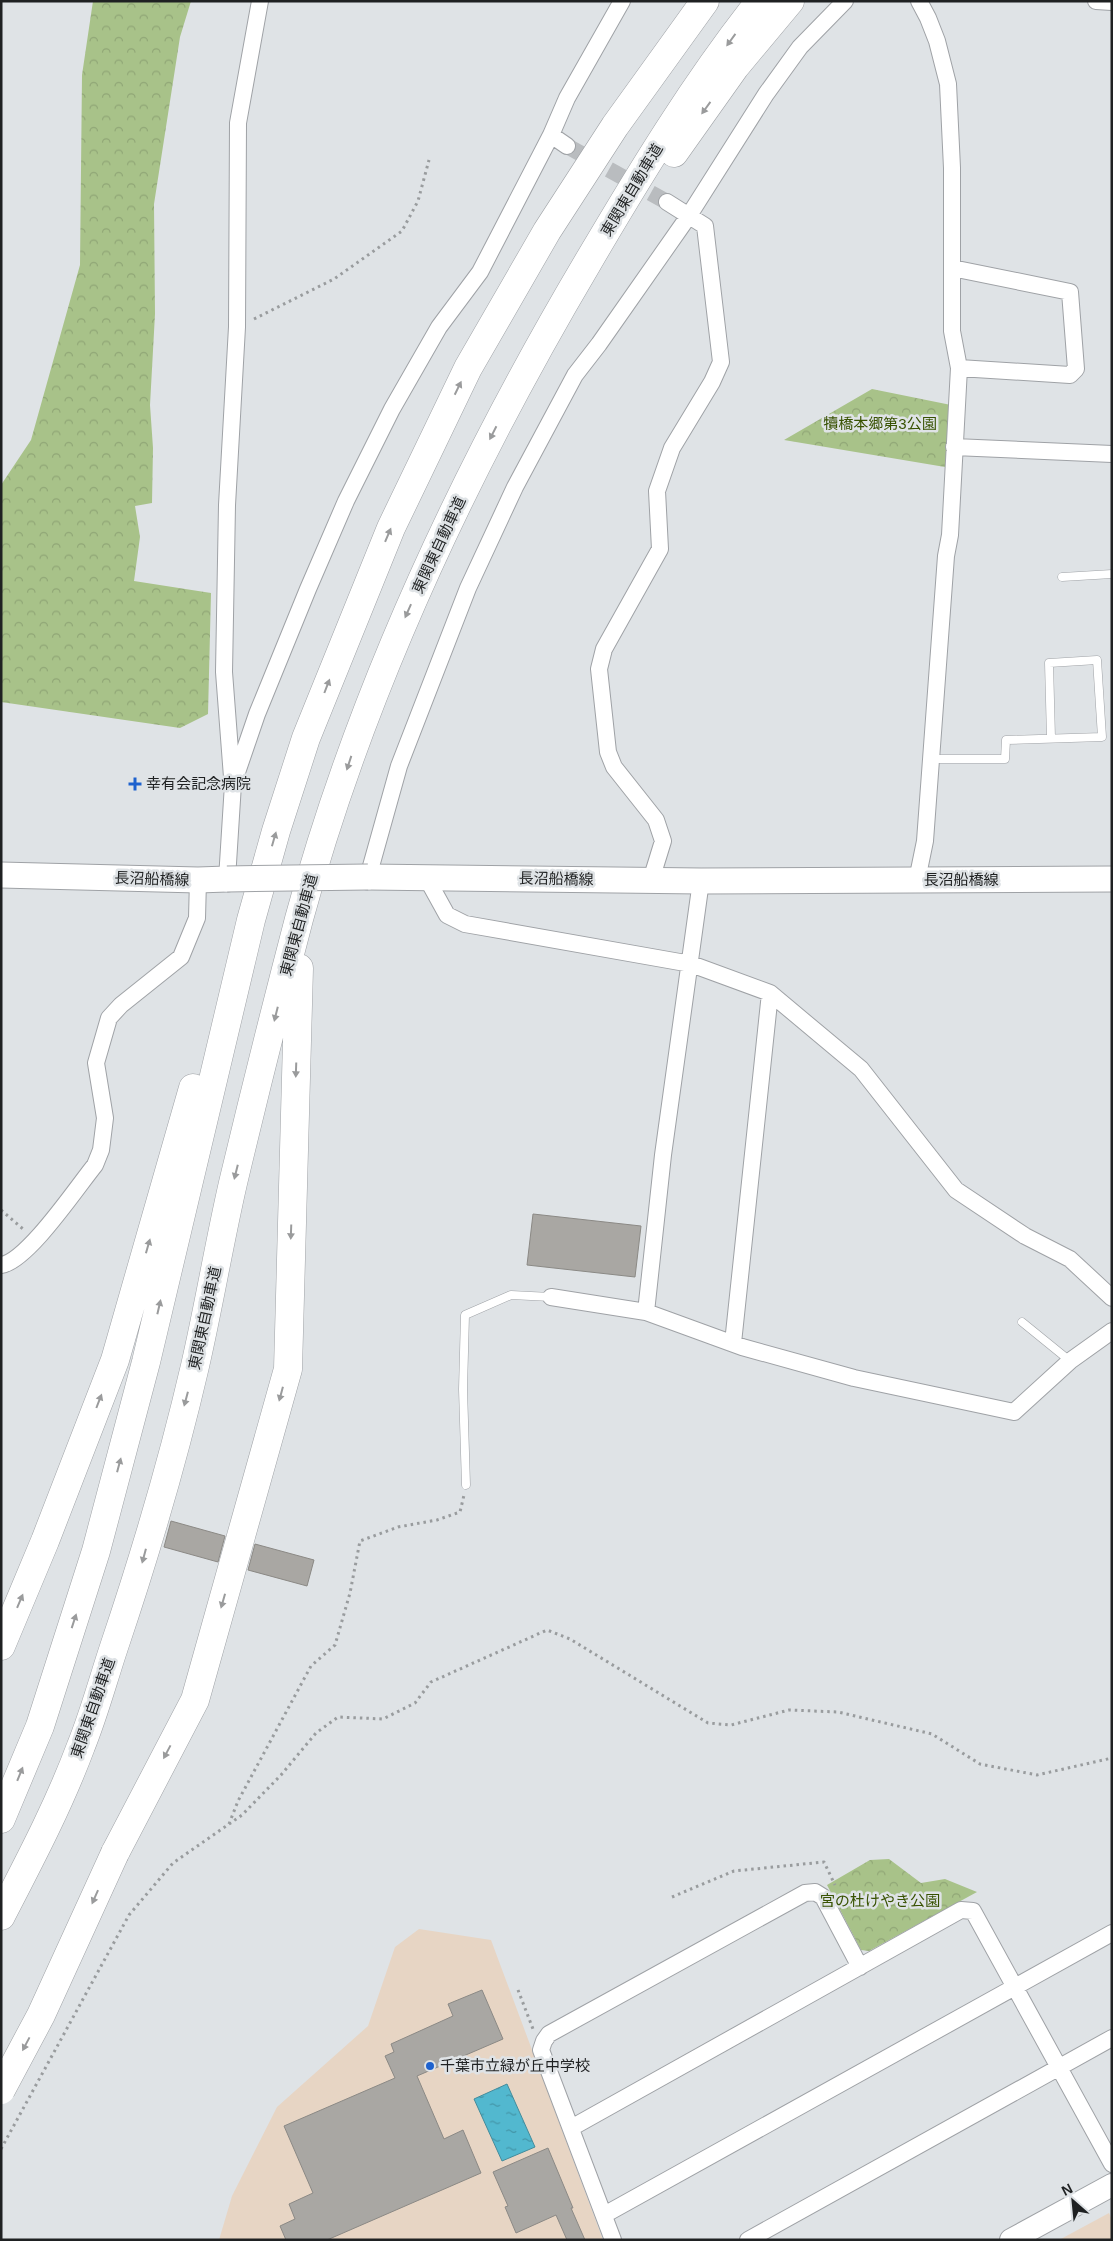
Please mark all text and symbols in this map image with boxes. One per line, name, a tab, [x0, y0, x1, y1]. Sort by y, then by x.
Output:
one-way arrow	[726, 33, 736, 47]
one-way arrow	[701, 101, 711, 115]
street label: 東関東自動車道	[597, 140, 666, 239]
one-way arrow	[454, 381, 462, 395]
park label: 犢橋本郷第3公園	[823, 415, 937, 432]
one-way arrow	[489, 426, 497, 441]
street label: 東関東自動車道	[409, 494, 468, 596]
one-way arrow	[384, 527, 392, 542]
one-way arrow	[403, 604, 411, 618]
one-way arrow	[324, 678, 331, 693]
one-way arrow	[345, 756, 353, 771]
place label: 幸有会記念病院	[146, 775, 251, 792]
marker: 幸有会記念病院	[128, 777, 142, 791]
one-way arrow	[270, 832, 278, 847]
street label: 長沼船橋線	[114, 869, 190, 888]
street label: 長沼船橋線	[518, 869, 594, 888]
street label: 長沼船橋線	[923, 871, 999, 888]
street label: 東関東自動車道	[277, 872, 320, 978]
one-way arrow	[271, 1007, 279, 1022]
one-way arrow	[292, 1062, 300, 1078]
one-way arrow	[232, 1165, 240, 1180]
one-way arrow	[287, 1225, 295, 1241]
one-way arrow	[144, 1239, 152, 1254]
street label: 東関東自動車道	[185, 1265, 224, 1371]
one-way arrow	[155, 1300, 163, 1315]
one-way arrow	[276, 1386, 284, 1401]
one-way arrow	[182, 1392, 190, 1407]
one-way arrow	[96, 1394, 104, 1408]
one-way arrow	[115, 1457, 123, 1472]
one-way arrow	[139, 1549, 147, 1564]
one-way arrow	[219, 1593, 227, 1608]
one-way arrow	[17, 1594, 25, 1608]
one-way arrow	[71, 1613, 78, 1628]
street label: 東関東自動車道	[67, 1655, 118, 1760]
one-way arrow	[163, 1746, 172, 1759]
one-way arrow	[16, 1766, 24, 1781]
one-way arrow	[91, 1890, 99, 1904]
park label: 宮の杜けやき公園	[820, 1892, 940, 1909]
one-way arrow	[22, 2037, 30, 2051]
place label: 千葉市立緑が丘中学校	[440, 2057, 590, 2074]
marker: 千葉市立緑が丘中学校	[424, 2060, 436, 2072]
north arrow	[1048, 2176, 1098, 2226]
text: N	[1059, 2180, 1075, 2199]

